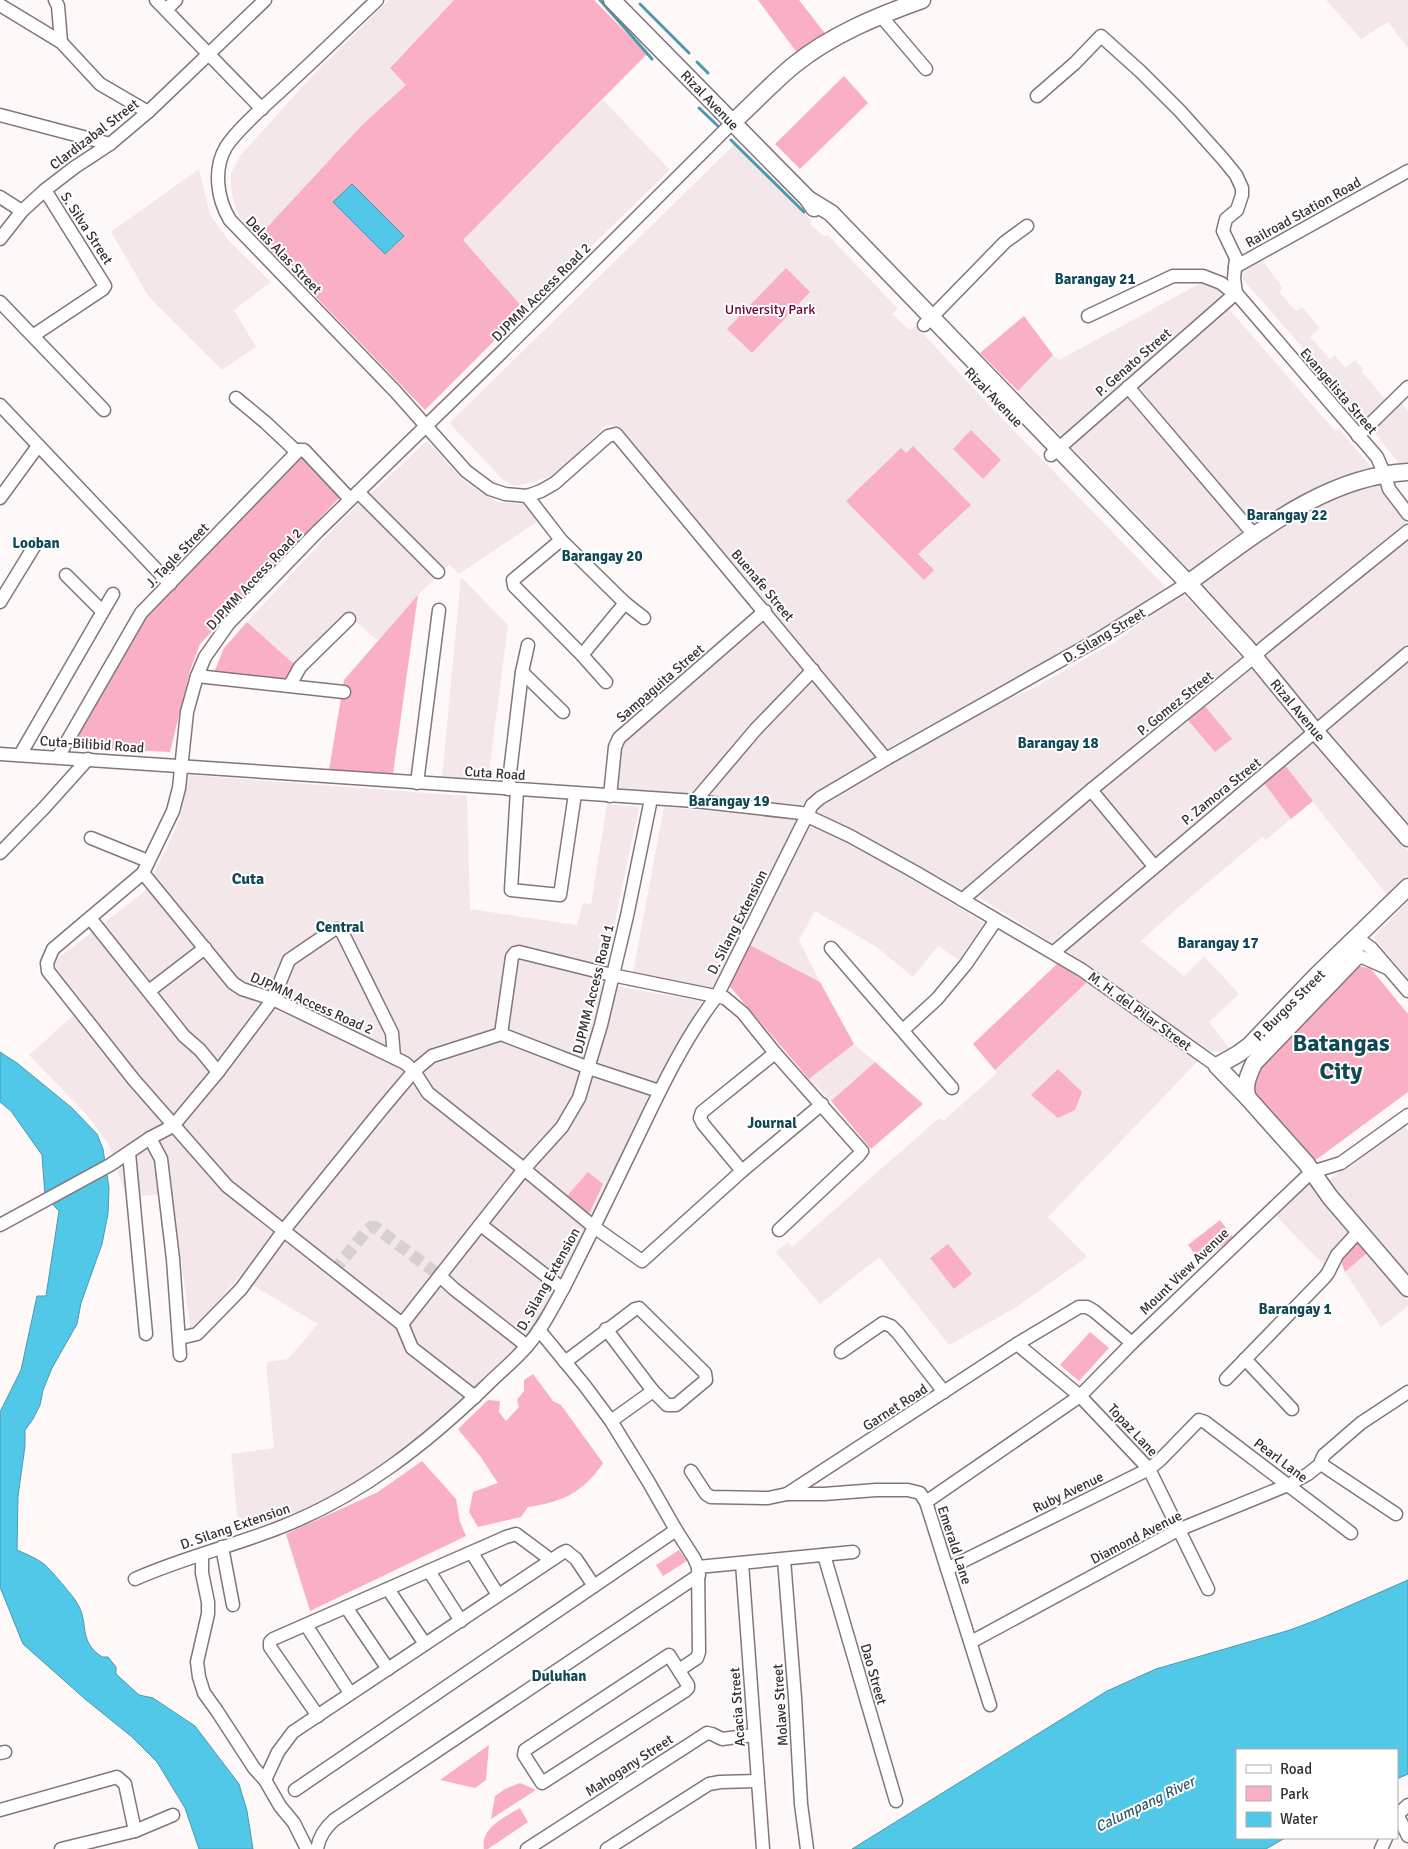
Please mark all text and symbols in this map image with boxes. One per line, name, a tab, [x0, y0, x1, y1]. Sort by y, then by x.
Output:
street label: Rizal Avenue	[677, 67, 742, 134]
street label: Clardizabal Street	[46, 95, 142, 173]
street label: Railroad Station Road	[1243, 174, 1364, 251]
street label: S. Silva Street	[57, 189, 116, 268]
street label: Delas Alas Street	[242, 213, 325, 298]
street label: DJPMM Access Road 2	[488, 239, 594, 345]
district label: Barangay 21	[1054, 270, 1136, 288]
park label: University Park	[725, 301, 815, 318]
street label: P. Genato Street	[1092, 325, 1175, 400]
street label: Evangelista Street	[1297, 345, 1381, 438]
street label: Rizal Avenue	[961, 364, 1026, 431]
district label: Barangay 22	[1246, 506, 1328, 524]
street label: J. Tagle Street	[142, 519, 213, 591]
street label: DJPMM Access Road 2	[203, 525, 306, 634]
district label: Looban	[12, 534, 60, 552]
street label: Buenafe Street	[728, 546, 798, 625]
district label: Barangay 20	[561, 547, 643, 565]
street label: D. Silang Street	[1060, 604, 1149, 667]
street label: Sampaguita Street	[613, 641, 708, 726]
street label: P. Gomez Street	[1134, 667, 1217, 739]
street label: Rizal Avenue	[1267, 676, 1329, 745]
street label: Cuta-Bilibid Road	[39, 732, 145, 757]
district label: Barangay 18	[1017, 734, 1099, 752]
street label: P. Zamora Street	[1178, 754, 1265, 829]
street label: Cuta Road	[464, 763, 526, 784]
district label: Barangay 19	[688, 792, 770, 810]
street label: D. Silang Extension	[704, 867, 771, 977]
district label: Cuta	[232, 869, 264, 889]
district label: Central	[316, 918, 365, 936]
street label: DJPMM Access Road 1	[569, 923, 618, 1056]
district label: Barangay 17	[1177, 934, 1259, 952]
street label: P. Burgos Street	[1250, 966, 1329, 1045]
street label: M. H. del Pilar Street	[1085, 968, 1195, 1055]
street label: DJPMM Access Road 2	[248, 969, 376, 1038]
district label: Batangas City	[1292, 1028, 1390, 1086]
district label: Journal	[747, 1114, 797, 1132]
street label: Mount View Avenue	[1136, 1224, 1233, 1318]
street label: D. Silang Extension	[513, 1225, 584, 1334]
district label: Barangay 1	[1258, 1300, 1332, 1318]
street label: Garnet Road	[860, 1380, 931, 1435]
street label: Topaz Lane	[1104, 1400, 1161, 1460]
street label: Pearl Lane	[1250, 1435, 1311, 1486]
street label: Ruby Avenue	[1030, 1468, 1106, 1517]
street label: D. Silang Extension	[178, 1500, 292, 1553]
street label: Emerald Lane	[934, 1504, 975, 1587]
street label: Diamond Avenue	[1088, 1507, 1185, 1568]
street label: Dao Street	[857, 1642, 890, 1707]
street label: Molave Street	[769, 1663, 792, 1747]
district label: Duluhan	[531, 1667, 587, 1685]
street label: Acacia Street	[726, 1667, 749, 1747]
street label: Mahogany Street	[582, 1731, 676, 1800]
legend	[1236, 1749, 1398, 1839]
text: Road	[1280, 1760, 1312, 1778]
water label: Calumpang River	[1092, 1771, 1200, 1836]
text: Park	[1280, 1785, 1309, 1803]
text: Water	[1280, 1810, 1318, 1828]

